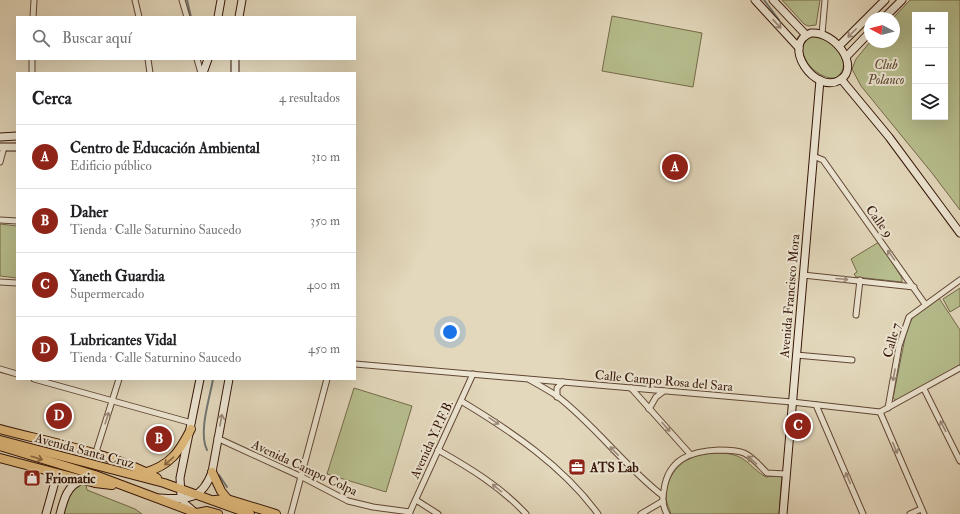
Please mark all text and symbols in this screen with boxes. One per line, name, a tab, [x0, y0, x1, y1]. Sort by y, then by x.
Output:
north arrow	[864, 12, 900, 48]
map controls	[912, 12, 948, 120]
button: +	[912, 12, 948, 48]
search box	[16, 16, 356, 60]
one-way arrow	[772, 19, 782, 29]
icon: search	[30, 27, 52, 49]
one-way arrow	[847, 28, 857, 38]
text: Buscar aquí	[62, 29, 131, 48]
button: −	[912, 48, 948, 84]
park label: Club Polanco	[867, 57, 905, 88]
button: layers	[912, 84, 948, 120]
text: Cerca	[32, 88, 72, 109]
text: 4 resultados	[279, 90, 340, 106]
text: Centro de Educación Ambiental	[70, 139, 260, 158]
text: A	[41, 149, 49, 165]
text: 310 m	[311, 149, 340, 165]
pin: A	[662, 152, 688, 182]
text: Edificio público	[70, 158, 152, 174]
street label: Calle 9	[862, 202, 896, 241]
text: Daher	[70, 203, 108, 222]
text: B	[41, 213, 49, 229]
text: 350 m	[310, 213, 340, 229]
text: Tienda · Calle Saturnino Saucedo	[70, 222, 241, 238]
street label: Avenida Francisco Mora	[777, 233, 803, 360]
one-way arrow	[887, 250, 895, 261]
text: Yaneth Guardia	[70, 267, 165, 286]
one-way arrow	[835, 275, 848, 282]
text: C	[40, 277, 50, 293]
text: 400 m	[307, 277, 340, 293]
text: Supermercado	[70, 286, 144, 302]
street label: Calle 7	[880, 321, 904, 360]
your location	[440, 322, 460, 342]
text: Lubricantes Vidal	[70, 331, 177, 350]
text: D	[40, 341, 50, 357]
text: 450 m	[308, 341, 340, 357]
text: Tienda · Calle Saturnino Saucedo	[70, 350, 241, 366]
street label: Calle Campo Rosa del Sara	[594, 367, 734, 396]
one-way arrow	[890, 368, 898, 381]
street label: Avenida Y.P.F.B.	[406, 398, 457, 482]
pin: D	[46, 401, 72, 431]
one-way arrow	[104, 411, 111, 424]
pin: C	[785, 411, 811, 441]
one-way arrow	[217, 414, 225, 427]
one-way arrow	[488, 417, 499, 425]
one-way arrow	[938, 421, 946, 433]
one-way arrow	[661, 422, 671, 432]
pin: B	[146, 424, 172, 454]
street label: Avenida Santa Cruz	[32, 430, 137, 472]
street label: Avenida Campo Colpa	[248, 436, 361, 501]
one-way arrow	[892, 442, 900, 454]
one-way arrow	[609, 446, 619, 456]
one-way arrow	[31, 455, 44, 462]
one-way arrow	[747, 455, 758, 464]
one-way arrow	[164, 456, 174, 465]
office icon: ATS Lab	[567, 457, 587, 477]
place label: ATS Lab	[589, 460, 639, 476]
shop icon: Friomatic	[22, 468, 42, 488]
place label: Friomatic	[45, 471, 96, 487]
one-way arrow	[843, 473, 851, 485]
one-way arrow	[491, 484, 502, 493]

